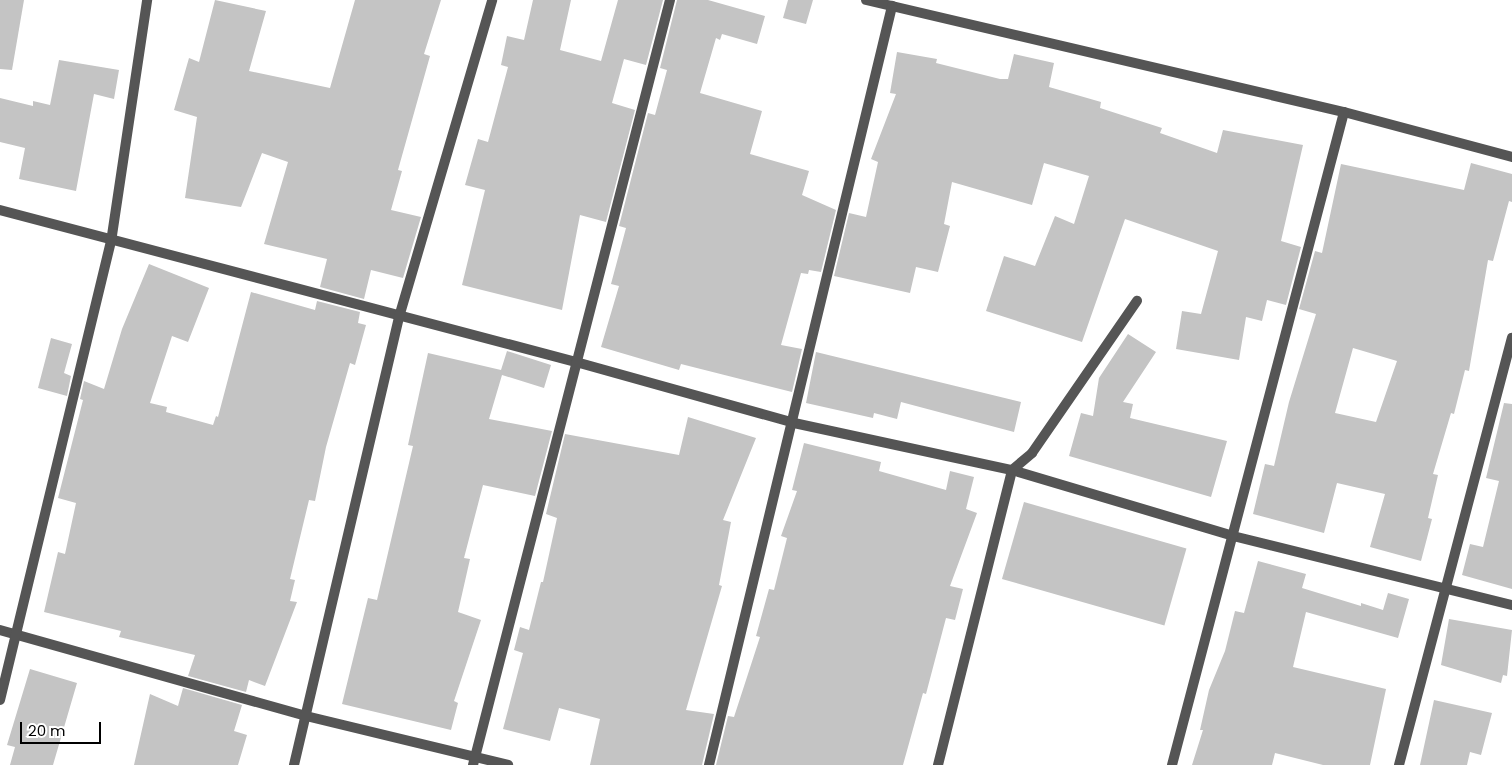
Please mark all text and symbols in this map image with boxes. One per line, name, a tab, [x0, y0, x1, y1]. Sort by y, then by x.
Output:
scale bar	[22, 712, 104, 744]
text: 20 m	[28, 720, 66, 741]

